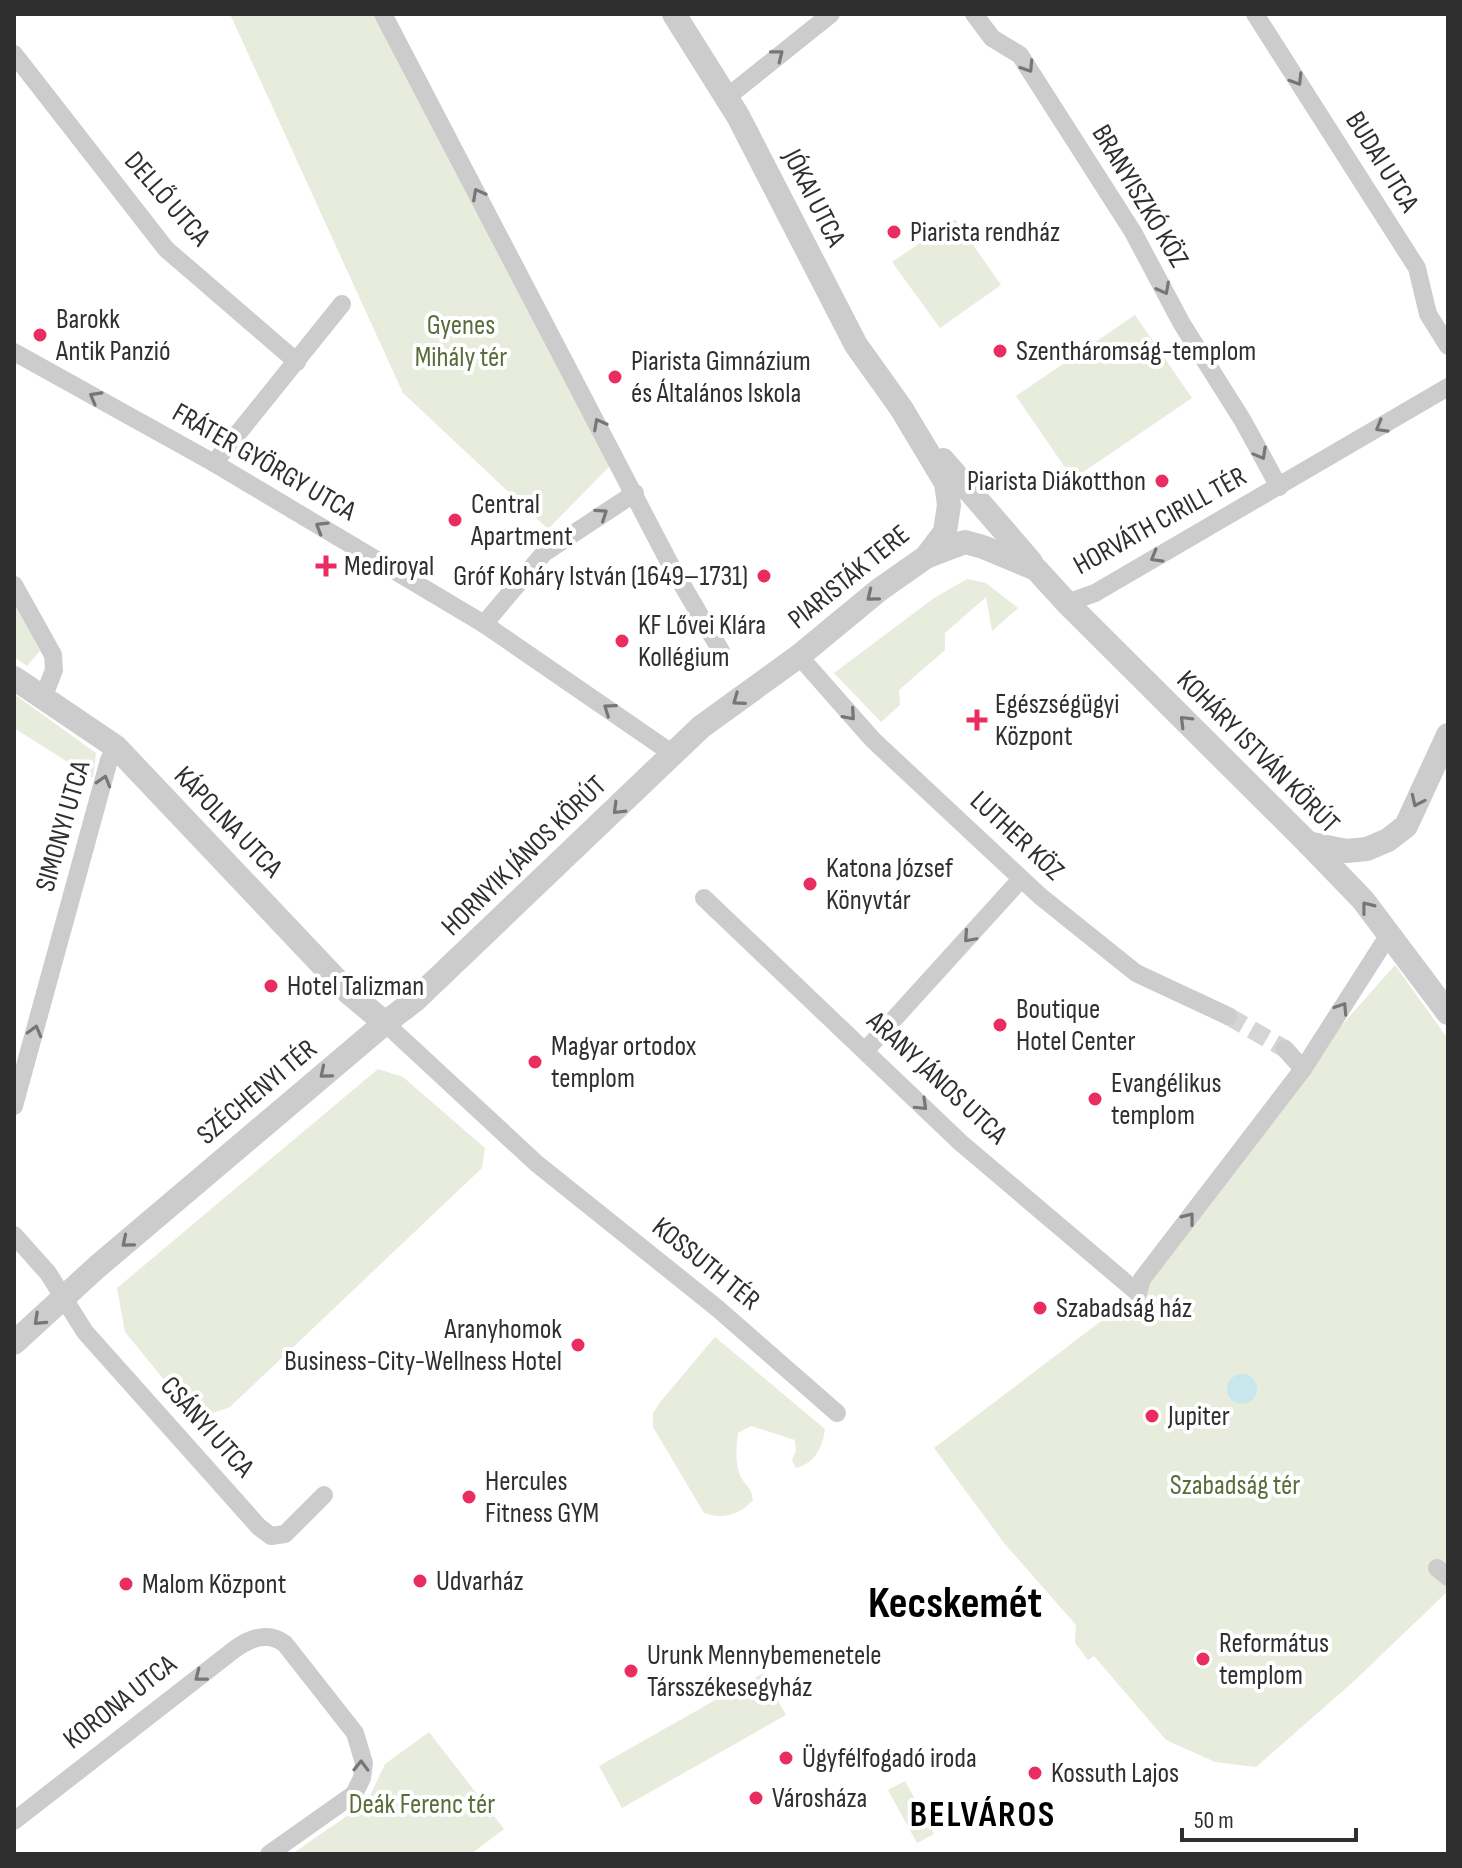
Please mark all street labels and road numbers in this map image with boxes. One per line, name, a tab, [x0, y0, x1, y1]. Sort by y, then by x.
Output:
street label: BUDAI UTCA	[1338, 106, 1426, 219]
street label: BRANYISZKÓ KÖZ	[1085, 119, 1196, 274]
street label: JÓKAI UTCA	[775, 143, 853, 253]
street label: DELLŐ UTCA	[117, 145, 218, 254]
street label: FRÁTER GYÖRGY UTCA	[166, 396, 362, 528]
street label: HORVÁTH CIRILL TÉR	[1068, 460, 1252, 582]
street label: PIARISTÁK TERE	[782, 518, 916, 636]
street label: KOHÁRY ISTVÁN KÖRÚT	[1170, 664, 1346, 840]
street label: SIMONYI UTCA	[29, 756, 98, 895]
street label: KÁPOLNA UTCA	[167, 760, 290, 885]
street label: HORNYIK JÁNOS KÖRÚT	[435, 769, 613, 943]
street label: LUTHER KÖZ	[963, 784, 1071, 888]
street label: ARANY JÁNOS UTCA	[859, 1004, 1015, 1152]
street label: SZÉCHENYI TÉR	[190, 1032, 324, 1152]
street label: KOSSUTH TÉR	[645, 1211, 767, 1318]
street label: CSÁNYI UTCA	[153, 1370, 261, 1485]
street label: KORONA UTCA	[57, 1647, 184, 1756]

